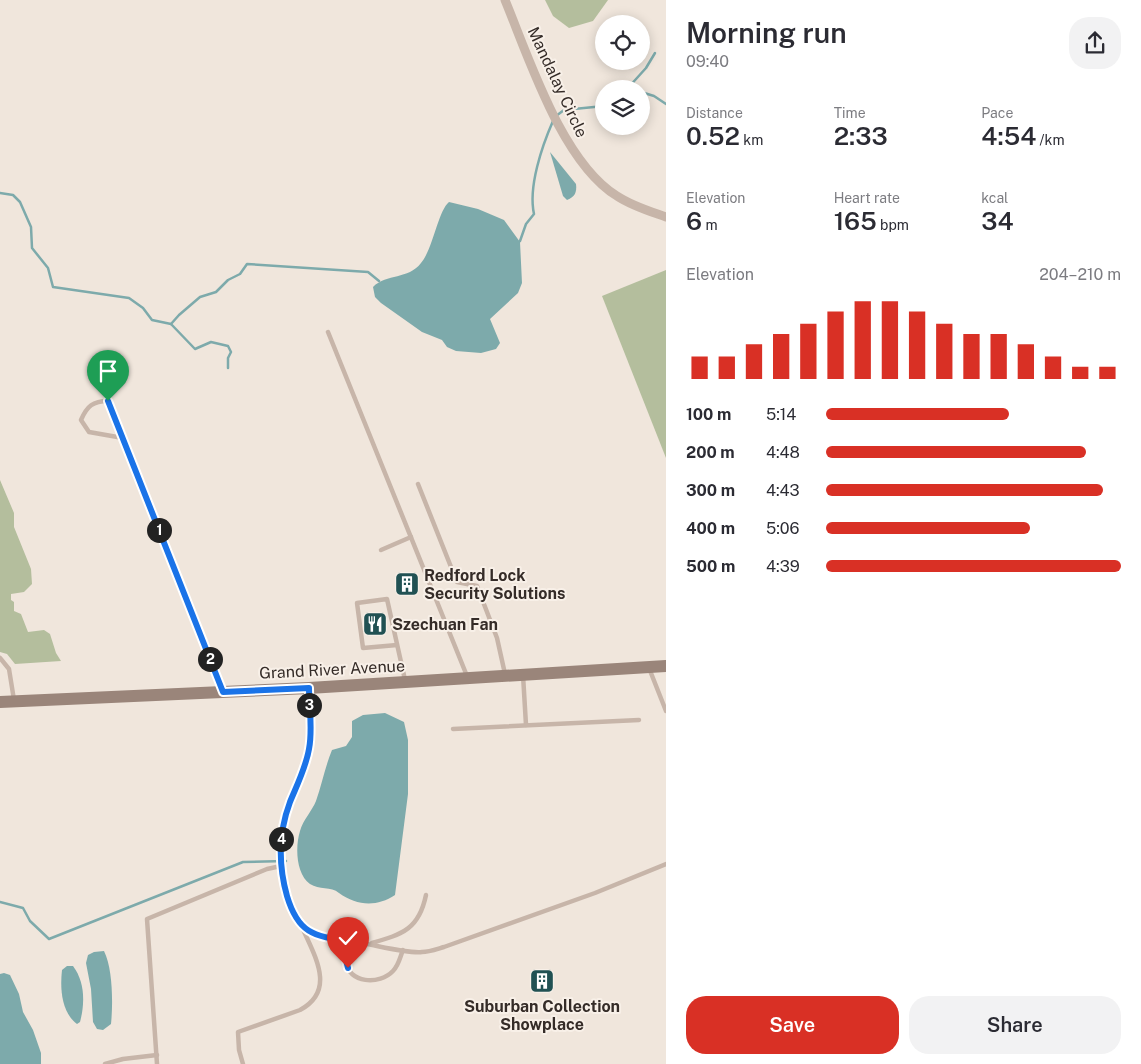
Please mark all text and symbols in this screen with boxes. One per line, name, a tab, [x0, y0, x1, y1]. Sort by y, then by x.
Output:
map controls	[595, 15, 650, 135]
button: locate	[595, 15, 650, 70]
text: Morning run	[686, 16, 847, 49]
button: share	[1069, 17, 1121, 69]
street label: Mandalay Circle	[524, 24, 591, 140]
text: 09:40	[686, 52, 729, 71]
button: layers	[595, 80, 650, 135]
text: Distance	[686, 105, 743, 121]
text: Time	[834, 105, 866, 121]
text: Pace	[981, 105, 1013, 121]
text: 0.52	[686, 121, 740, 151]
text: 2:33	[834, 121, 888, 151]
text: 4:54	[981, 121, 1036, 151]
text: km	[740, 132, 763, 148]
text: /km	[1036, 132, 1065, 148]
text: Elevation	[686, 190, 745, 206]
text: Heart rate	[834, 190, 900, 206]
text: kcal	[981, 190, 1008, 206]
text: 6	[686, 206, 702, 236]
text: 165	[834, 206, 877, 236]
text: 34	[981, 206, 1014, 236]
text: m	[702, 217, 718, 233]
text: bpm	[877, 217, 909, 233]
text: Elevation	[686, 265, 754, 284]
text: 204–210 m	[1039, 265, 1121, 284]
pin	[87, 350, 129, 401]
icon: arrive	[94, 357, 122, 385]
text: 100 m	[686, 405, 731, 424]
text: 5:14	[766, 405, 796, 424]
text: 200 m	[686, 443, 735, 462]
text: 4:48	[766, 443, 800, 462]
text: 300 m	[686, 481, 735, 500]
text: 4:43	[766, 481, 800, 500]
pin: 1	[146, 518, 172, 542]
text: 400 m	[686, 519, 735, 538]
text: 5:06	[766, 519, 800, 538]
text: 1	[157, 522, 163, 538]
text: 500 m	[686, 557, 735, 576]
text: 4:39	[766, 557, 800, 576]
place label: Redford Lock Security Solutions	[424, 566, 565, 603]
building icon: Redford Lock Security Solutions	[394, 571, 420, 597]
restaurant icon: Szechuan Fan	[362, 611, 388, 637]
place label: Szechuan Fan	[392, 615, 498, 634]
pin: 2	[198, 646, 222, 672]
text: 2	[206, 651, 215, 667]
street label: Grand River Avenue	[259, 656, 405, 683]
pin: 3	[296, 692, 322, 718]
text: 3	[305, 697, 314, 713]
pin: 4	[268, 826, 294, 852]
text: 4	[277, 831, 286, 847]
pin	[327, 917, 369, 968]
icon: check	[334, 924, 362, 952]
building icon: Suburban Collection Showplace	[529, 968, 555, 994]
button: Save	[686, 996, 899, 1054]
button: Share	[909, 996, 1121, 1054]
place label: Suburban Collection Showplace	[464, 997, 620, 1034]

